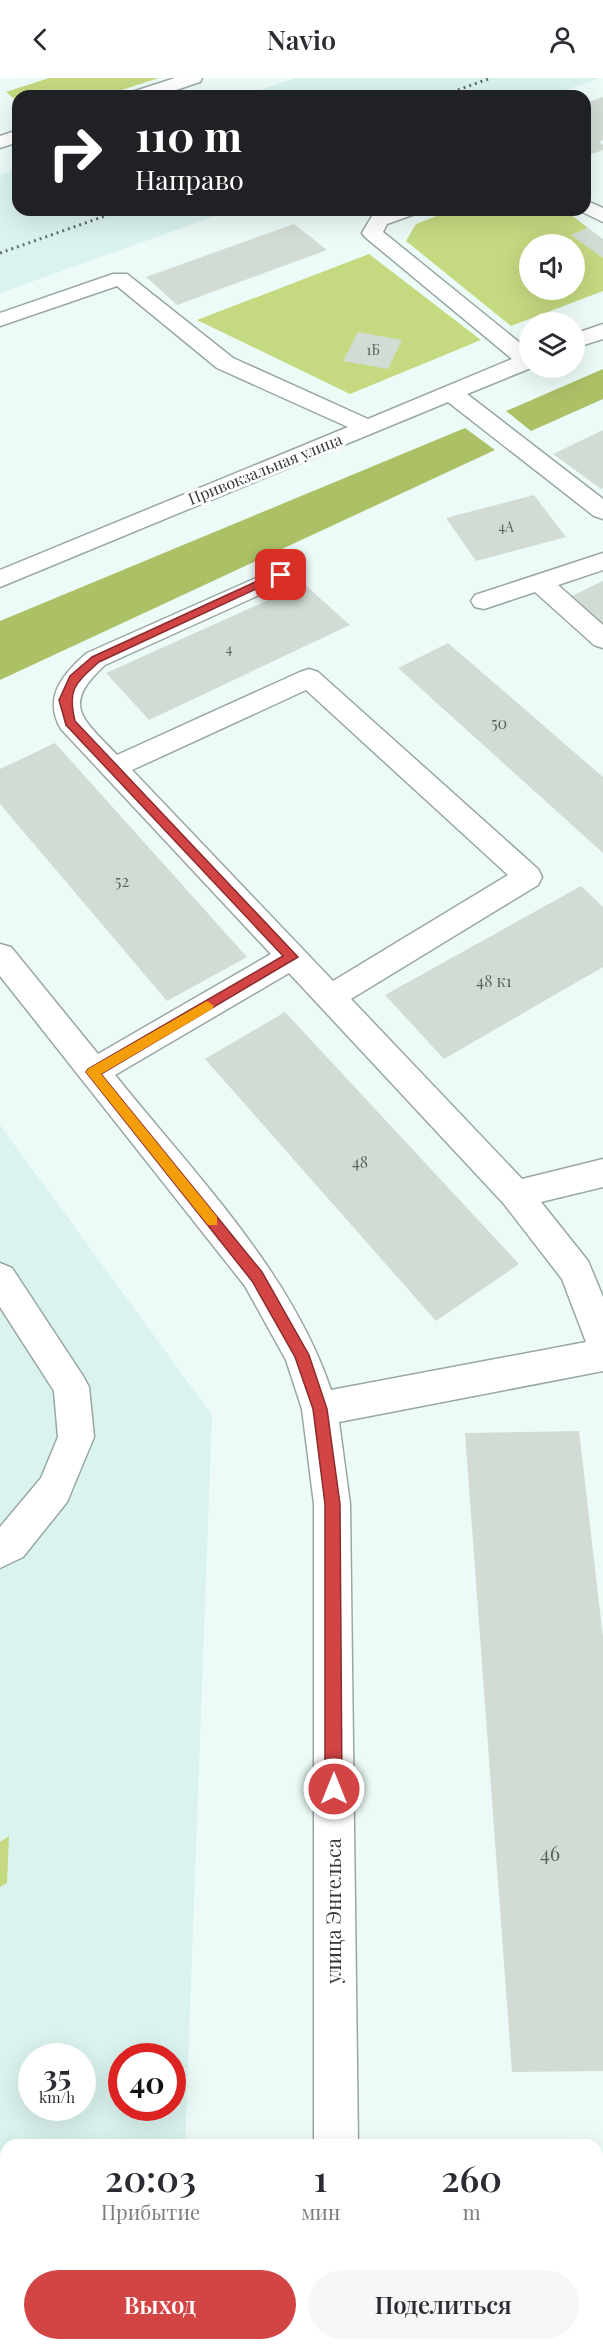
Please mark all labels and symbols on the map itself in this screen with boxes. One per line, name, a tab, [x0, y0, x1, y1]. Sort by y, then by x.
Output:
house number: 1Б	[366, 340, 380, 359]
street label: Привокзальная улица	[185, 428, 345, 509]
house number: 4А	[498, 517, 514, 536]
pin	[255, 549, 306, 600]
house number: 4	[226, 639, 233, 658]
house number: 50	[491, 712, 507, 733]
house number: 52	[115, 870, 129, 891]
house number: 48 к1	[476, 970, 512, 991]
house number: 48	[352, 1151, 368, 1172]
position arrow	[302, 1757, 366, 1821]
street label: улица Энгельса	[319, 1838, 346, 1985]
house number: 46	[540, 1839, 560, 1866]
speed limit sign: 40	[108, 2043, 186, 2121]

